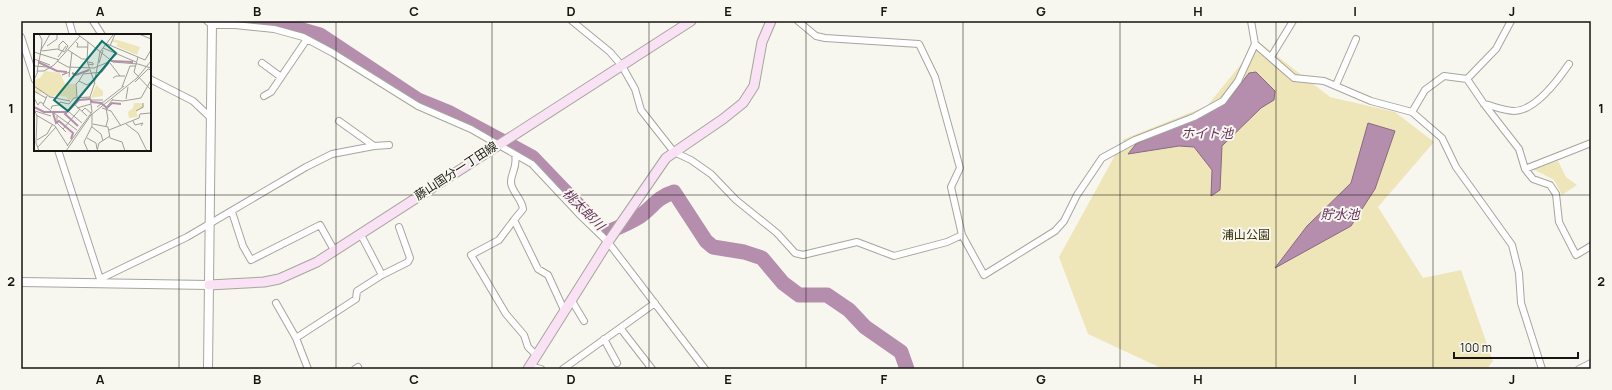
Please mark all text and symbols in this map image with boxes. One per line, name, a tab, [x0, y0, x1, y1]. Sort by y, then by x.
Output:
text: A	[96, 2, 105, 20]
text: B	[253, 2, 261, 20]
text: C	[409, 2, 419, 20]
text: D	[566, 2, 576, 20]
text: E	[724, 2, 732, 20]
text: F	[881, 2, 888, 20]
text: G	[1036, 2, 1046, 20]
text: H	[1193, 2, 1203, 20]
text: I	[1353, 2, 1357, 20]
text: J	[1509, 2, 1515, 20]
inset map	[34, 34, 151, 151]
text: 1	[8, 99, 14, 117]
text: 1	[1598, 99, 1604, 117]
water label: ホイト池	[1181, 124, 1235, 142]
street label: 藤山国分一丁田線	[411, 137, 501, 204]
water label: 桃太郎川	[559, 184, 610, 235]
water label: 貯水池	[1320, 205, 1361, 223]
park label: 浦山公園	[1222, 226, 1270, 243]
text: 2	[7, 272, 15, 290]
text: 2	[1597, 272, 1605, 290]
scale bar	[1454, 334, 1578, 360]
text: 100 m	[1460, 339, 1492, 356]
text: A	[96, 370, 105, 388]
text: B	[253, 370, 261, 388]
text: C	[409, 370, 419, 388]
text: D	[566, 370, 576, 388]
text: E	[724, 370, 732, 388]
text: F	[881, 370, 888, 388]
text: G	[1036, 370, 1046, 388]
text: H	[1193, 370, 1203, 388]
text: I	[1353, 370, 1357, 388]
text: J	[1509, 370, 1515, 388]

